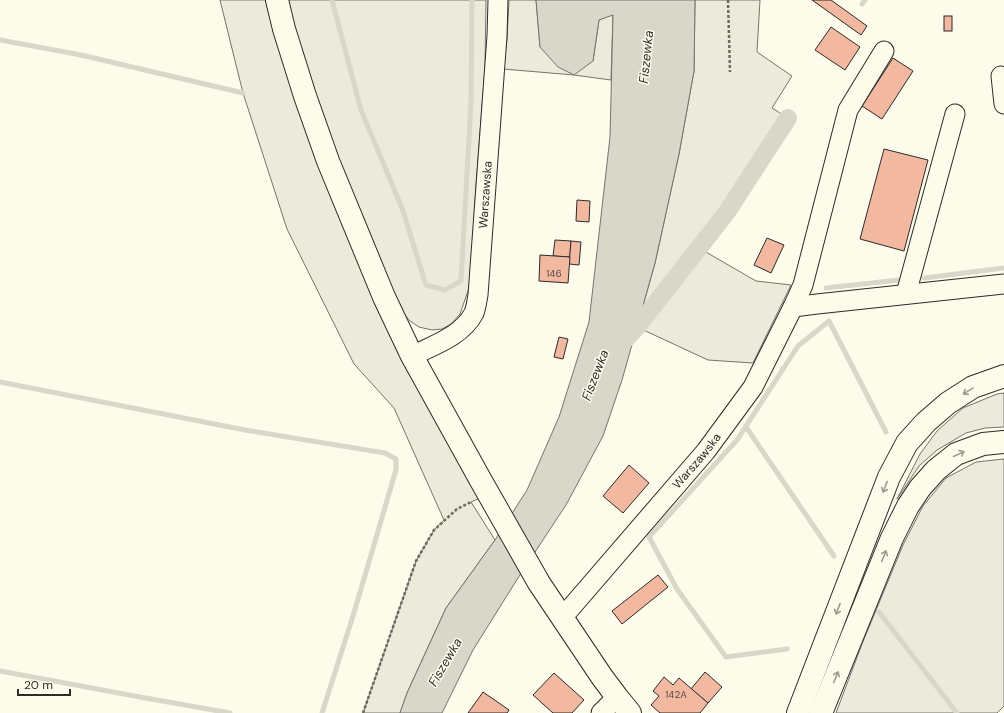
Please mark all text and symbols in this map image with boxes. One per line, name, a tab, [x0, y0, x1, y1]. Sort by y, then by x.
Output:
water label: Fiszewka	[635, 30, 657, 84]
street label: Warszawska	[475, 160, 496, 229]
house number: 146	[546, 267, 562, 280]
water label: Fiszewka	[578, 347, 612, 403]
one-way arrow	[962, 387, 974, 395]
street label: Warszawska	[669, 430, 724, 492]
one-way arrow	[953, 450, 965, 457]
one-way arrow	[881, 481, 889, 493]
one-way arrow	[881, 551, 889, 563]
one-way arrow	[834, 602, 842, 614]
water label: Fiszewka	[424, 635, 466, 689]
scale bar	[18, 671, 70, 697]
one-way arrow	[833, 671, 840, 683]
text: 20 m	[24, 677, 53, 693]
house number: 142A	[665, 688, 687, 701]

